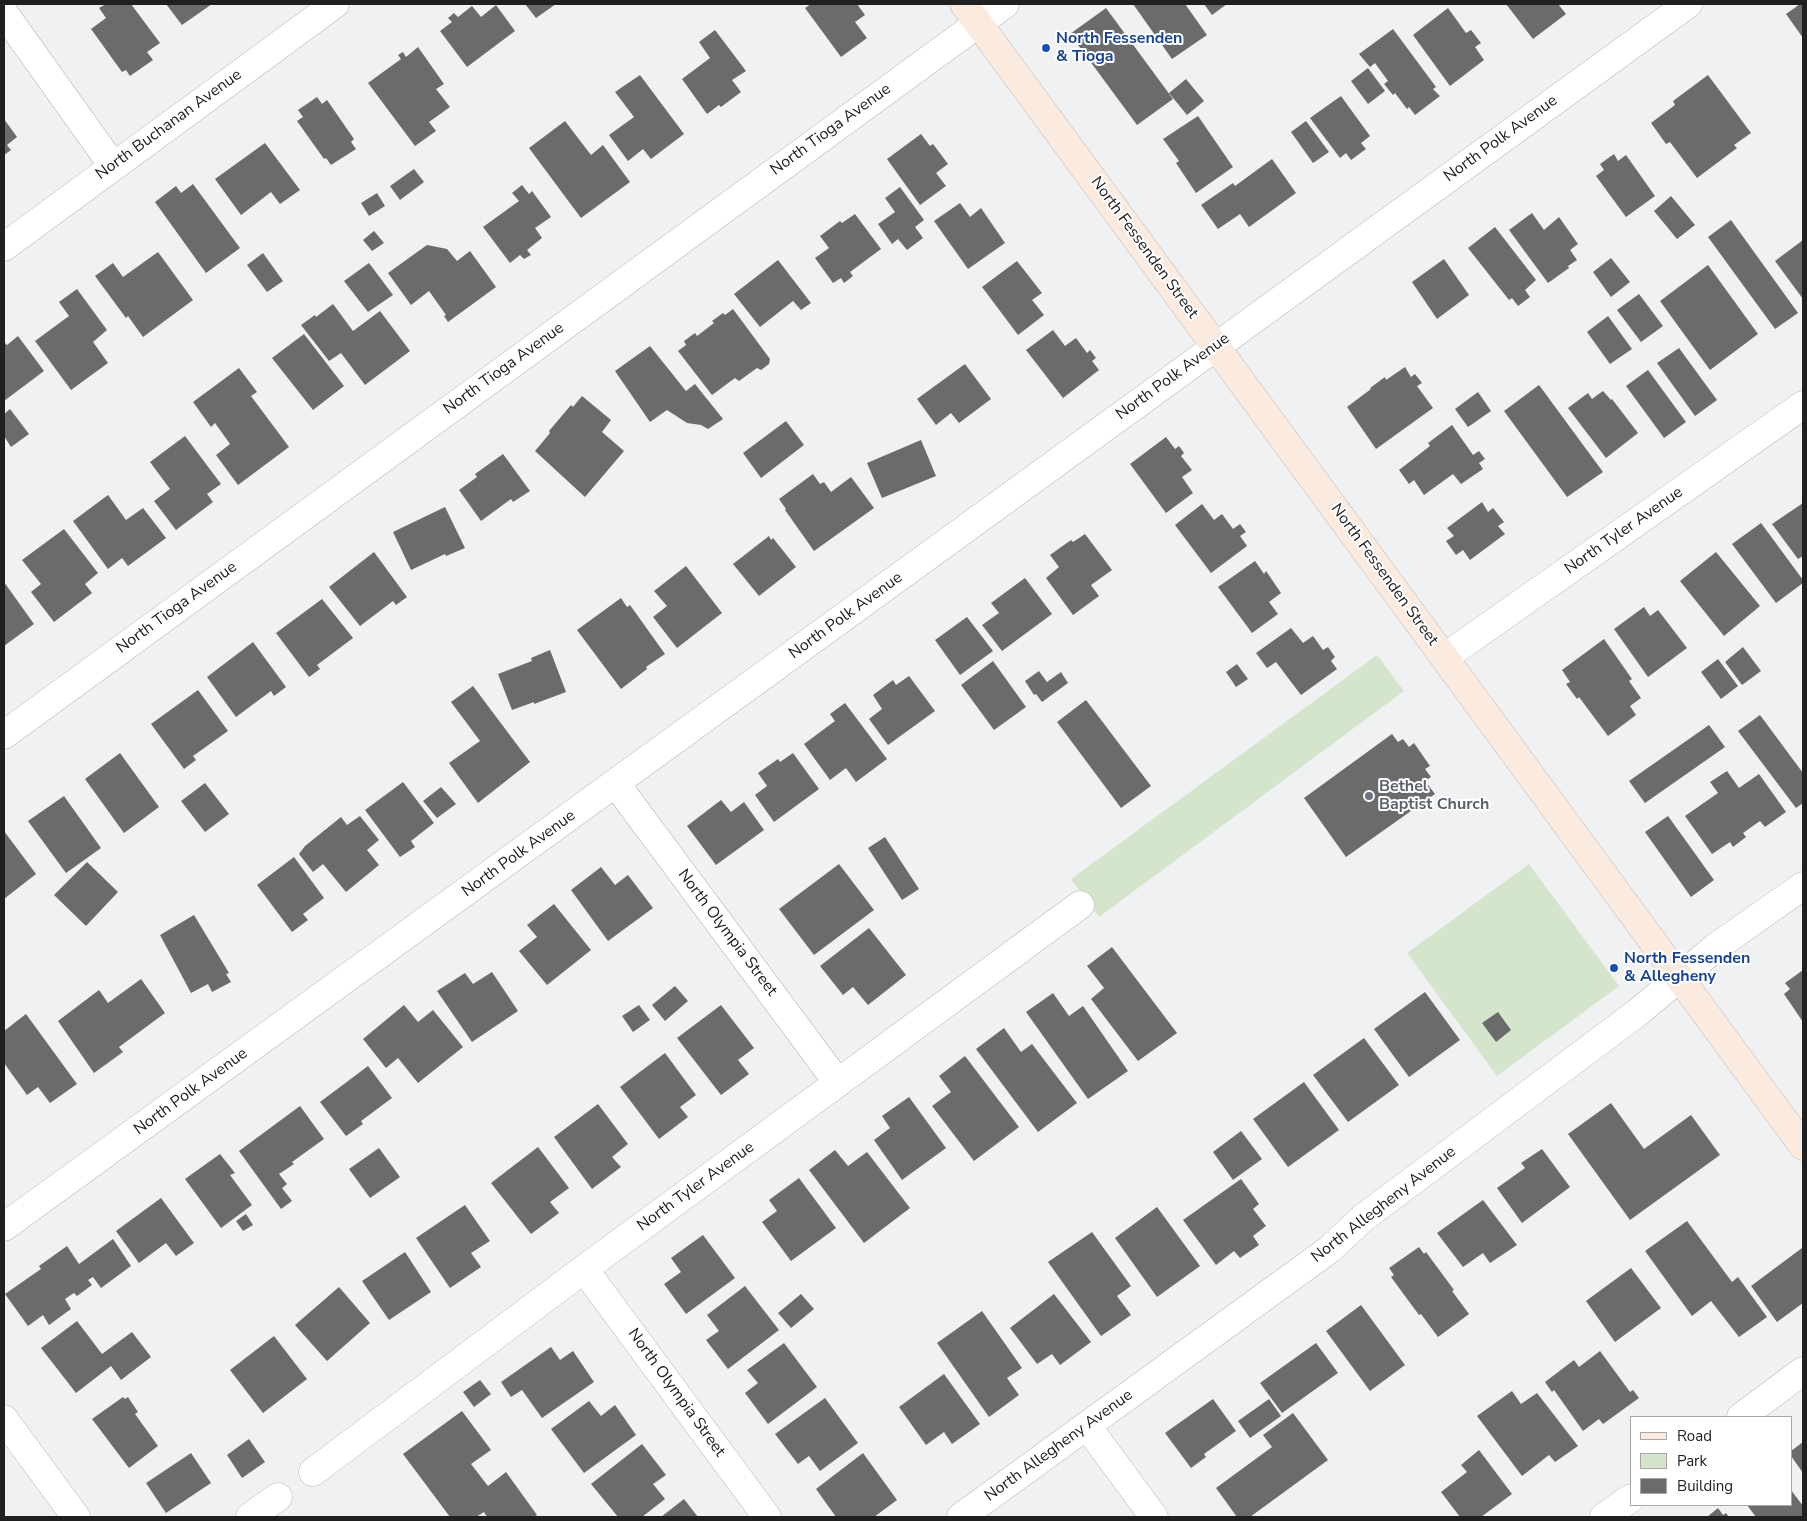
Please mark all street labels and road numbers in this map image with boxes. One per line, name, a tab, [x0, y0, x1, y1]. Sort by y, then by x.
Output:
street label: North Buchanan Avenue	[92, 66, 246, 184]
street label: North Tioga Avenue	[767, 80, 895, 180]
street label: North Polk Avenue	[1440, 91, 1562, 187]
street label: North Fessenden Street	[1086, 173, 1202, 323]
street label: North Tioga Avenue	[440, 319, 568, 419]
street label: North Polk Avenue	[1112, 329, 1234, 425]
street label: North Tyler Avenue	[1561, 483, 1687, 579]
street label: North Fessenden Street	[1326, 500, 1442, 650]
street label: North Tioga Avenue	[113, 558, 241, 658]
street label: North Polk Avenue	[785, 568, 907, 664]
street label: North Polk Avenue	[458, 806, 580, 902]
street label: North Olympia Street	[673, 866, 781, 1000]
street label: North Polk Avenue	[130, 1044, 252, 1140]
street label: North Tyler Avenue	[634, 1138, 758, 1236]
street label: North Allegheny Avenue	[1308, 1143, 1460, 1267]
street label: North Olympia Street	[623, 1325, 729, 1461]
street label: North Allegheny Avenue	[981, 1386, 1137, 1506]

